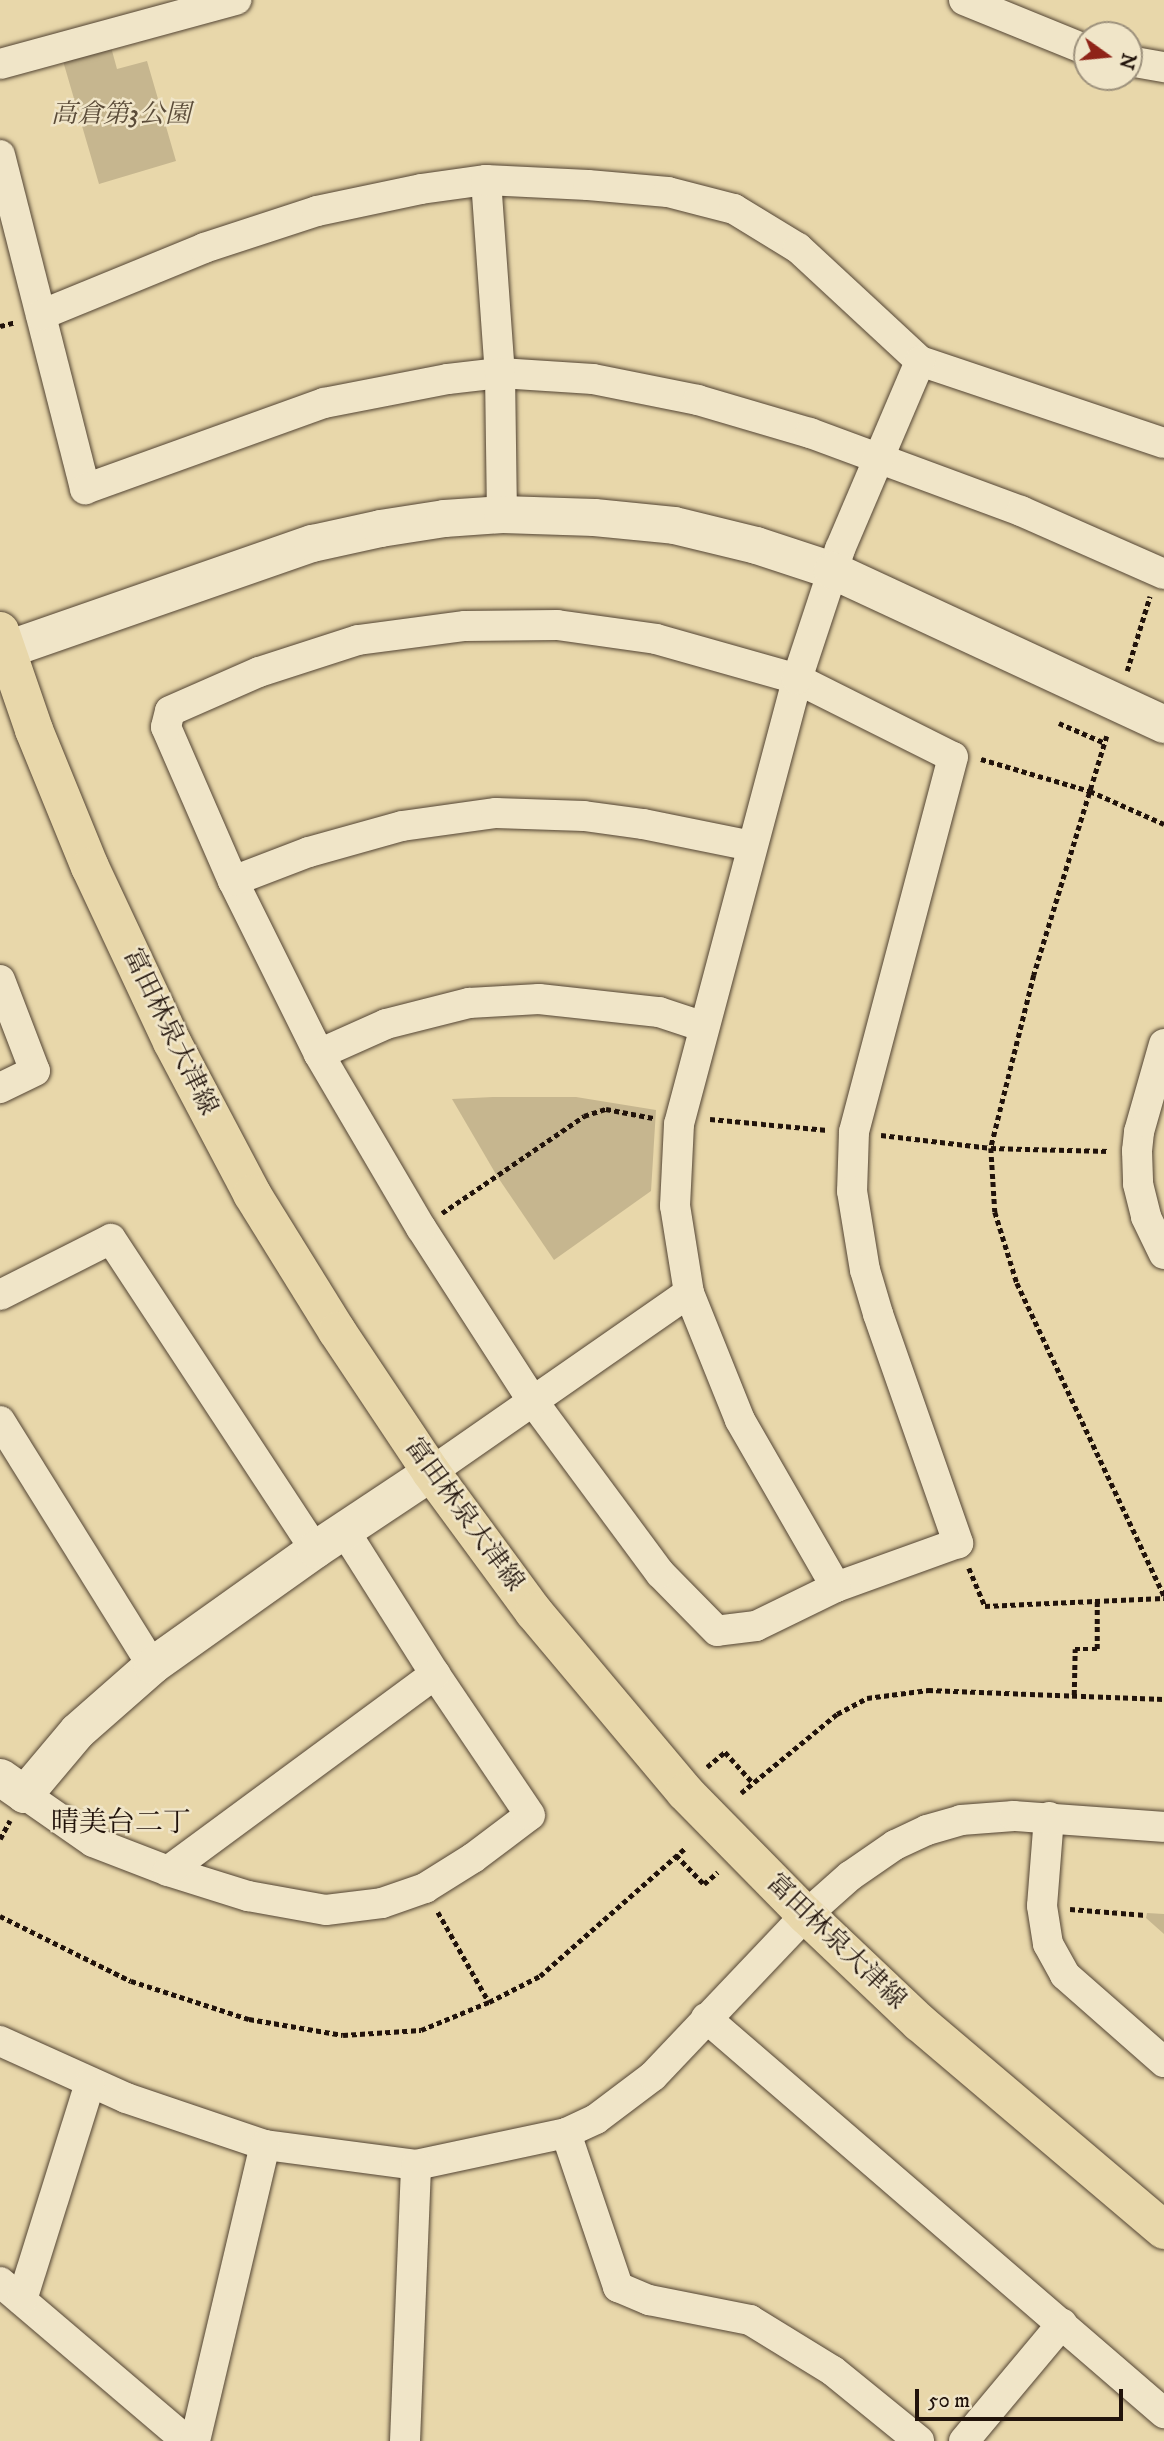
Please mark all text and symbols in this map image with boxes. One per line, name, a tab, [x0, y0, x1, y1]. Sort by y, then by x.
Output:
north arrow	[1073, 21, 1143, 91]
text: N	[1114, 51, 1140, 72]
park label: 高倉第3公園	[51, 99, 191, 131]
street label: 富田林泉大津線	[116, 943, 224, 1121]
street label: 富田林泉大津線	[398, 1432, 530, 1598]
district label: 晴美台二丁	[51, 1806, 191, 1840]
street label: 富田林泉大津線	[760, 1868, 912, 2016]
scale bar	[919, 2374, 1127, 2418]
text: 50 m	[928, 2388, 970, 2414]

